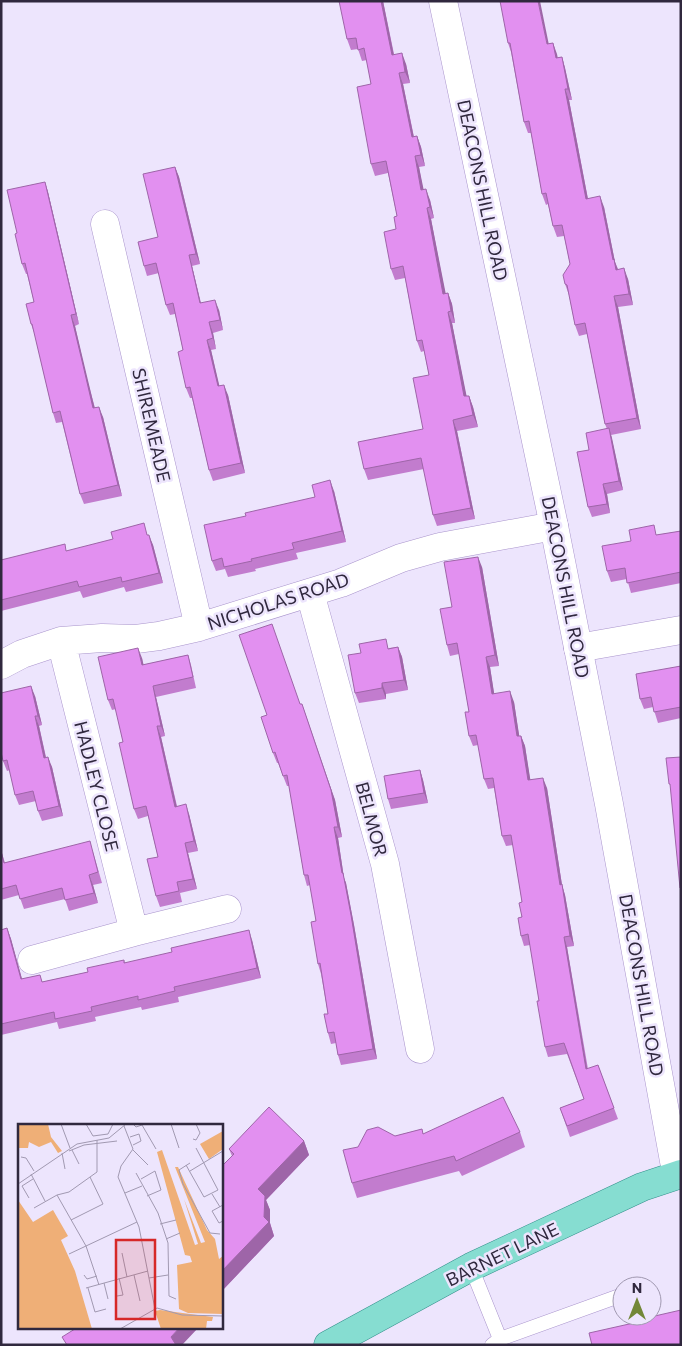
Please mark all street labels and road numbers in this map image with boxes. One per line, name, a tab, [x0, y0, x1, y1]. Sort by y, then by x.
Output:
street label: DEACONS HILL ROAD	[453, 97, 513, 283]
street label: SHIREMEADE	[128, 366, 176, 484]
street label: DEACONS HILL ROAD	[538, 494, 594, 680]
street label: NICHOLAS ROAD	[204, 568, 352, 634]
street label: HADLEY CLOSE	[70, 719, 124, 853]
street label: BELMOR	[352, 779, 392, 859]
street label: DEACONS HILL ROAD	[615, 892, 669, 1078]
street label: BARNET LANE	[442, 1217, 562, 1291]

